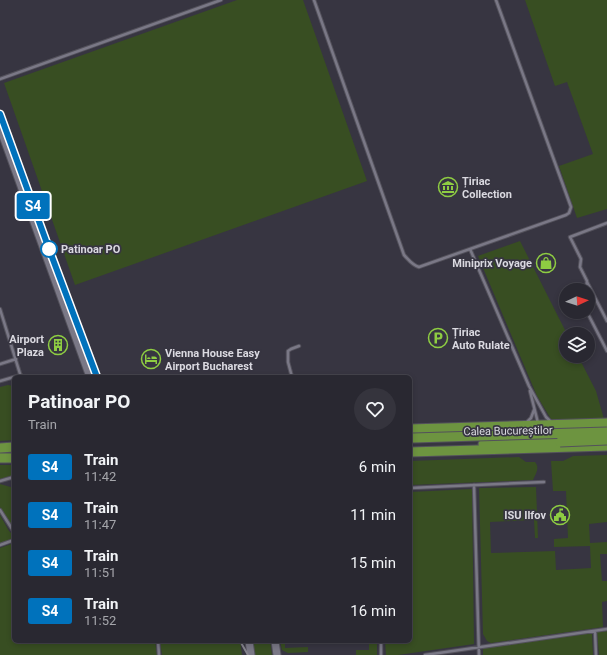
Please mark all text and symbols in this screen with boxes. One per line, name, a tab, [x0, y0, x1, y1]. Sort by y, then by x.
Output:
place label: Țiriac Collection	[462, 175, 512, 201]
museum icon: Țiriac Collection	[437, 176, 459, 198]
line badge: S4	[15, 193, 51, 219]
text: S4	[25, 198, 41, 214]
marker: Patinoar PO	[40, 240, 58, 258]
place label: Patinoar PO	[61, 243, 121, 256]
shop icon: Miniprix Voyage	[535, 252, 557, 274]
place label: Miniprix Voyage	[452, 257, 532, 270]
north arrow	[559, 283, 595, 319]
map controls	[559, 283, 595, 363]
place label: Țiriac Auto Rulate	[452, 326, 510, 352]
parking icon: Țiriac Auto Rulate	[427, 327, 449, 349]
button: layers	[559, 327, 595, 363]
place label: Airport Plaza	[9, 333, 44, 359]
building icon: Airport Plaza	[47, 334, 69, 356]
place label: Vienna House Easy Airport Bucharest	[165, 347, 260, 373]
hotel icon: Vienna House Easy Airport Bucharest	[140, 348, 162, 370]
button: heart	[354, 388, 396, 430]
text: Patinoar PO	[28, 390, 130, 413]
text: Train	[28, 417, 57, 432]
street label: Calea Bucureștilor	[463, 424, 553, 438]
text: Train	[84, 451, 118, 469]
text: 6 min	[359, 458, 396, 476]
text: S4	[42, 459, 58, 475]
text: 11:42	[84, 469, 116, 484]
text: Train	[84, 499, 118, 517]
public building icon: ISU Ilfov	[549, 504, 571, 526]
text: 11 min	[350, 506, 396, 524]
text: S4	[42, 507, 58, 523]
place label: ISU Ilfov	[504, 509, 546, 522]
text: 11:47	[84, 517, 116, 532]
text: Train	[84, 547, 118, 565]
text: 15 min	[350, 554, 396, 572]
text: S4	[42, 555, 58, 571]
text: 11:51	[84, 565, 116, 580]
text: Train	[84, 595, 118, 613]
text: 16 min	[350, 602, 396, 620]
text: S4	[42, 603, 58, 619]
text: 11:52	[84, 613, 116, 628]

